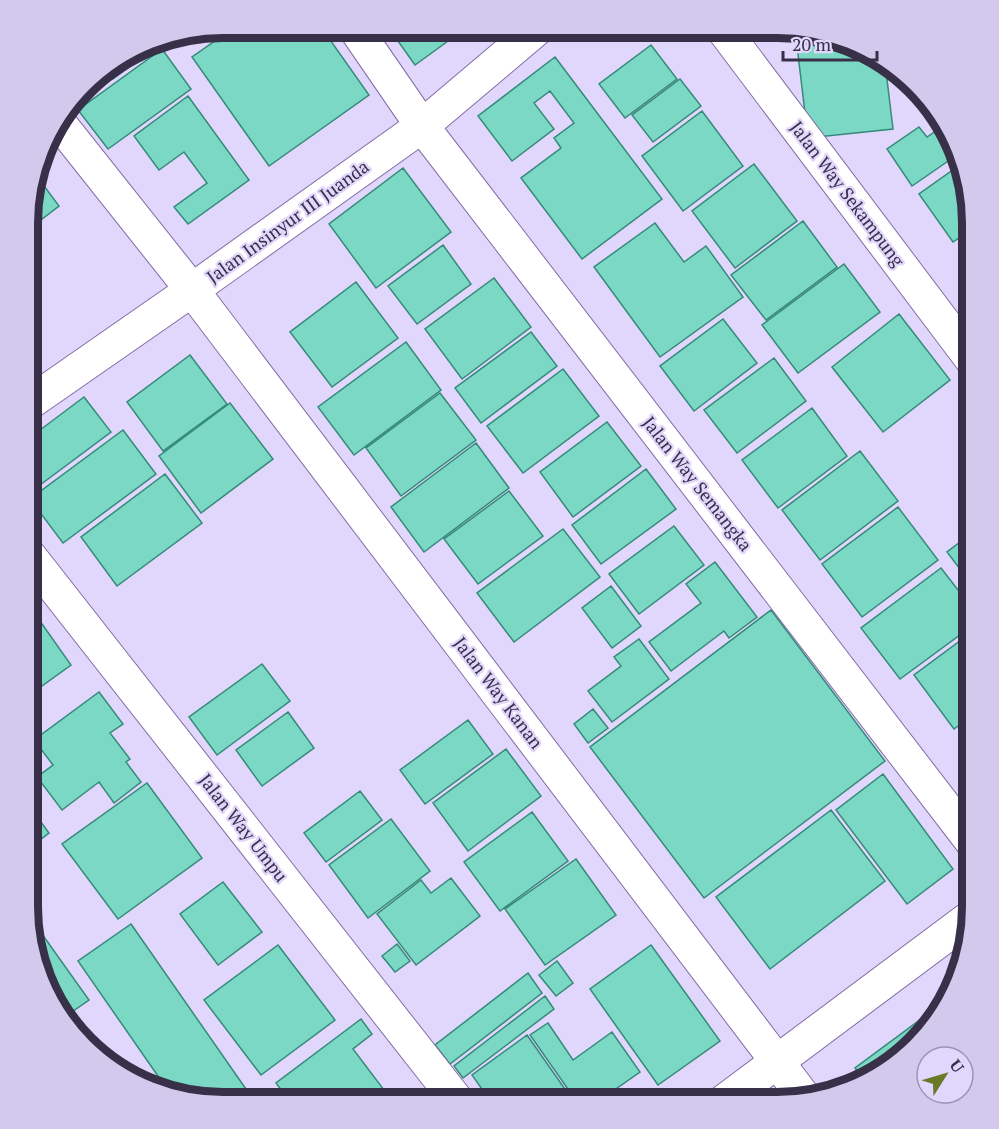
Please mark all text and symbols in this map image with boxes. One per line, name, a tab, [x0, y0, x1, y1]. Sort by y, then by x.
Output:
scale bar	[783, 24, 878, 62]
text: 20 m	[792, 32, 832, 56]
street label: Jalan Way Sekampung	[785, 116, 911, 271]
street label: Jalan Insinyur III Juanda	[201, 154, 373, 288]
street label: Jalan Way Semangka	[638, 411, 758, 556]
street label: Jalan Way Kanan	[449, 632, 549, 753]
street label: Jalan Way Umpu	[194, 768, 294, 886]
north arrow	[915, 1045, 975, 1105]
text: U	[945, 1055, 970, 1078]

